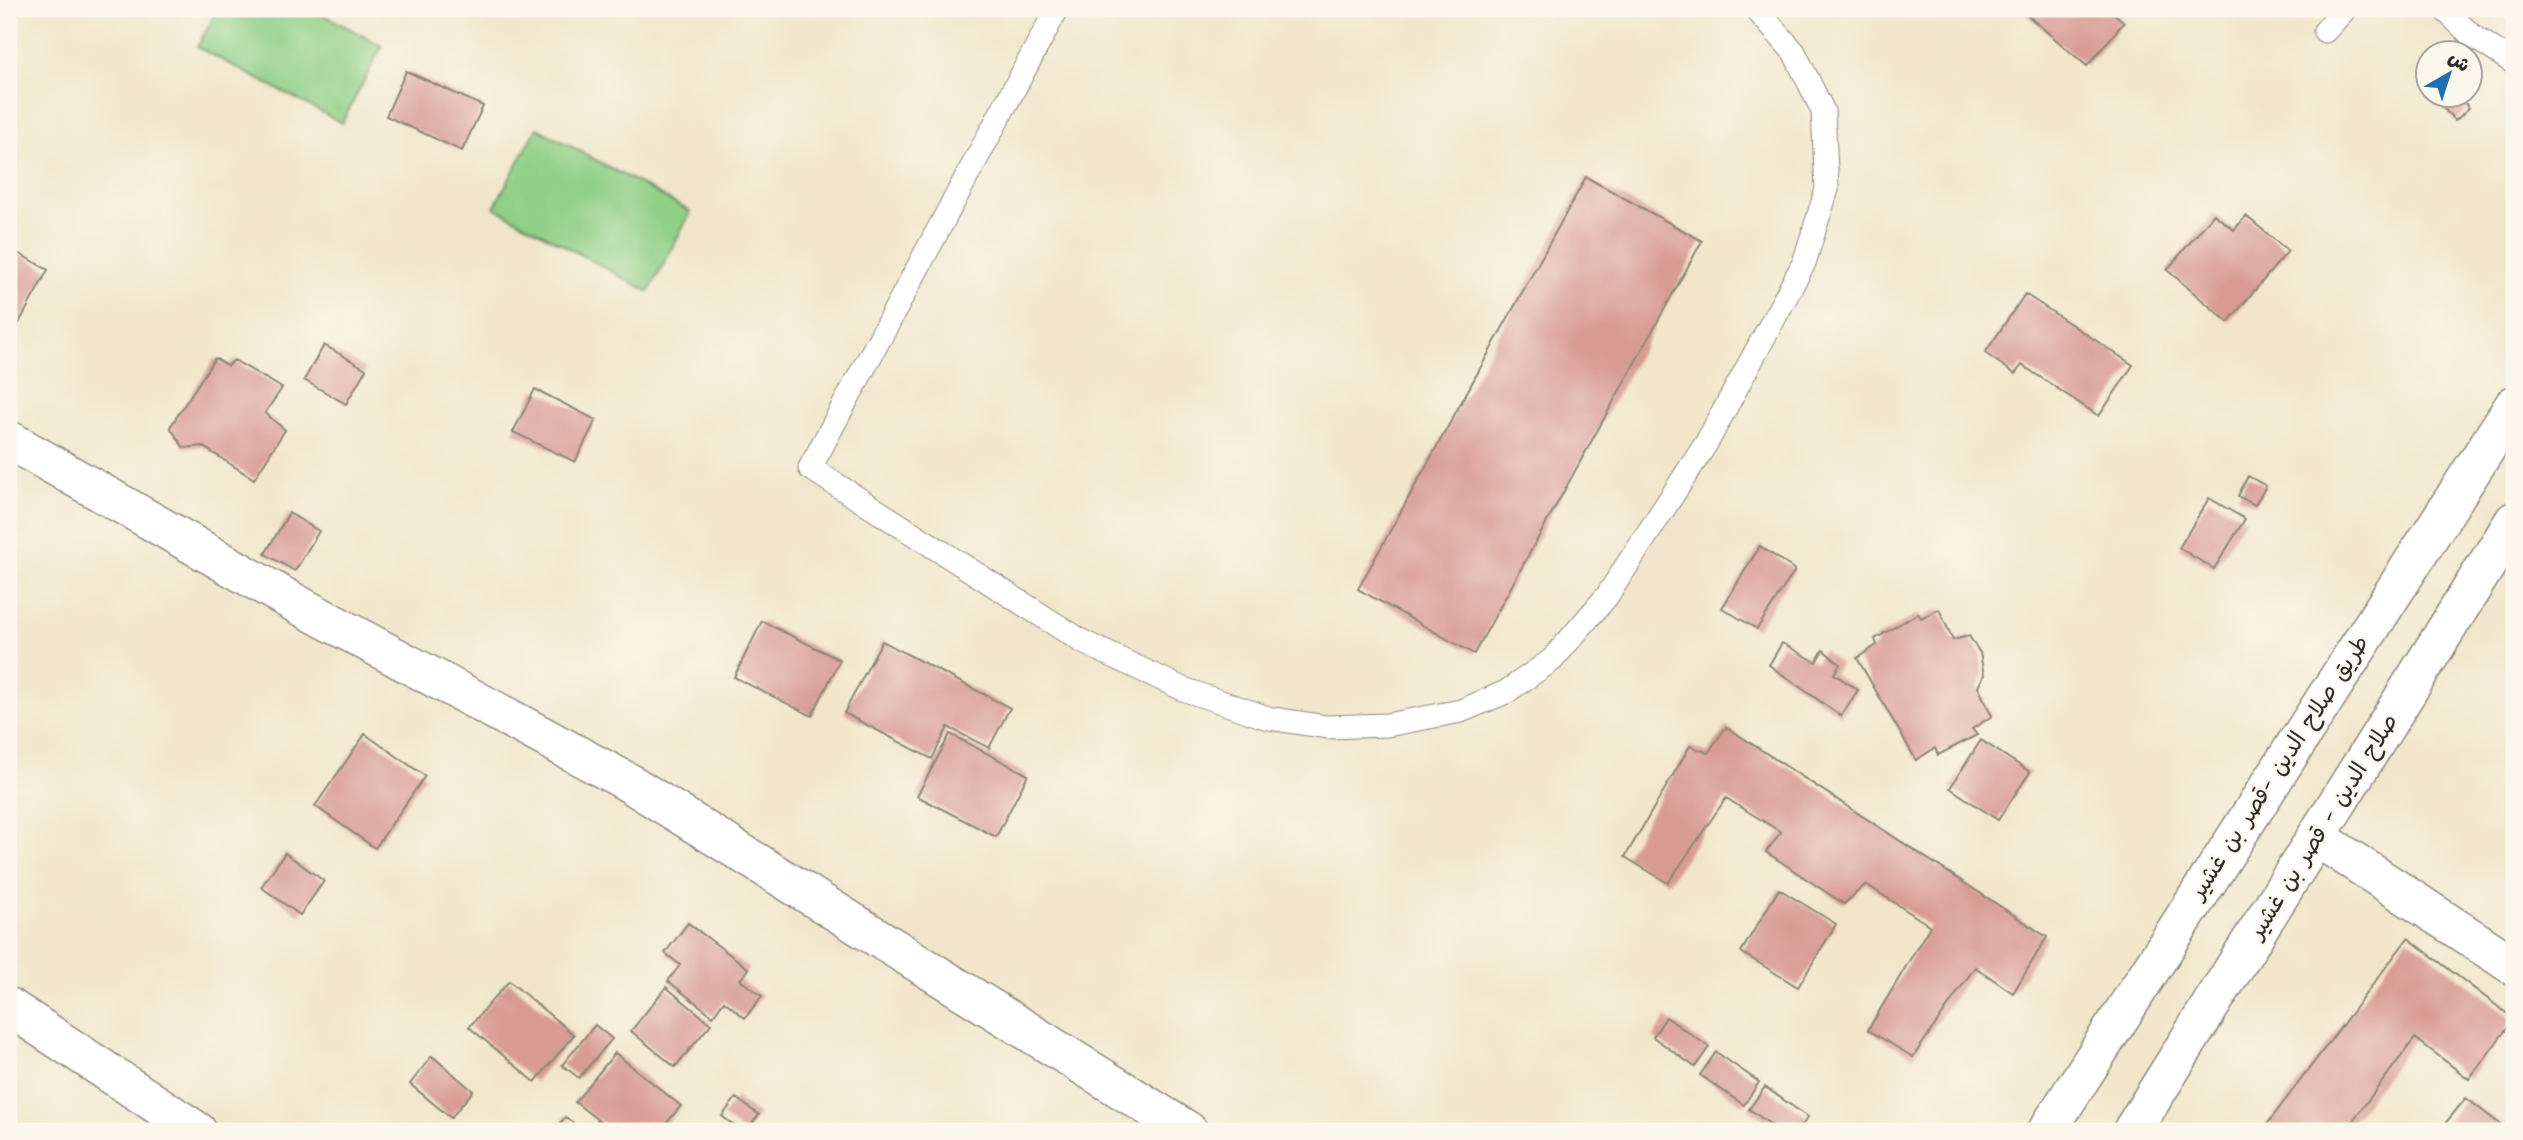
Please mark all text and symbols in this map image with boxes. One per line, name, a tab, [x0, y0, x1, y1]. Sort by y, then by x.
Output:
north arrow	[2414, 38, 2484, 108]
text: ش	[2441, 44, 2476, 81]
street label: طريق صلاح الدين -قصر بن غشير	[2180, 629, 2379, 909]
street label: صلاح الدين - قصر بن غشير	[2239, 707, 2408, 949]

